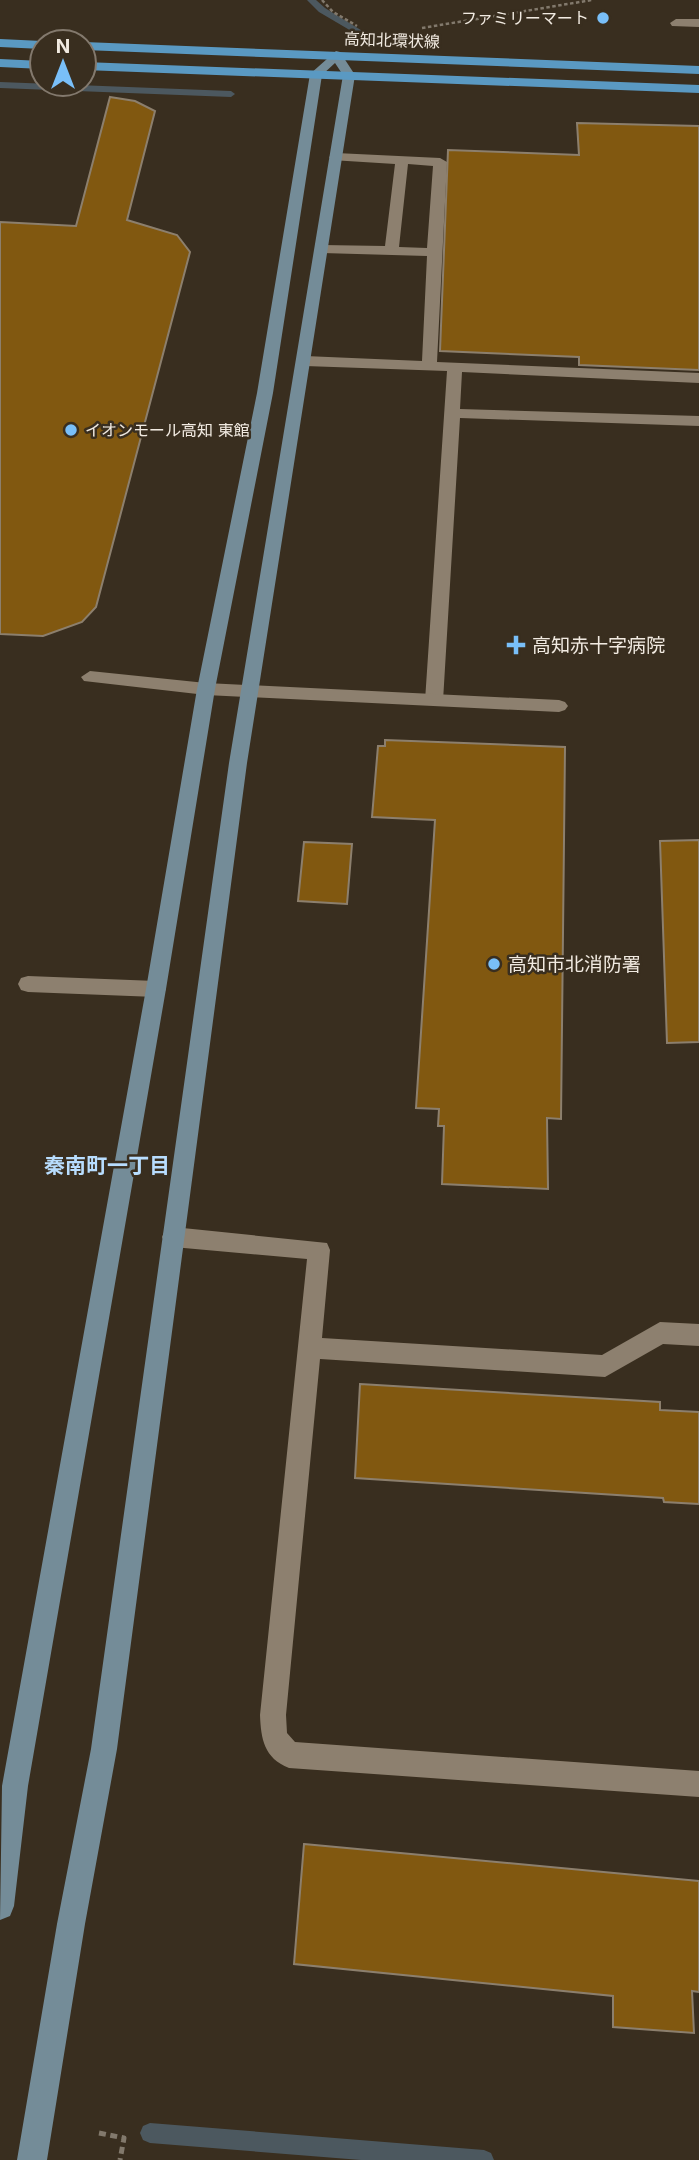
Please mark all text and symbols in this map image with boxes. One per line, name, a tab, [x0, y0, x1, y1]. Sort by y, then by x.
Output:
place label: ファミリーマート	[461, 8, 589, 28]
marker: ファミリーマート	[595, 10, 611, 26]
north arrow	[28, 28, 98, 98]
street label: 高知北環状線	[344, 28, 440, 52]
text: N	[56, 35, 70, 58]
place label: イオンモール高知 東館	[85, 420, 250, 440]
marker: イオンモール高知 東館	[63, 422, 79, 438]
place label: 高知赤十字病院	[532, 634, 665, 657]
marker: 高知赤十字病院	[506, 635, 526, 655]
place label: 高知市北消防署	[508, 953, 641, 976]
marker: 高知市北消防署	[486, 956, 502, 972]
district label: 秦南町一丁目	[44, 1153, 170, 1178]

